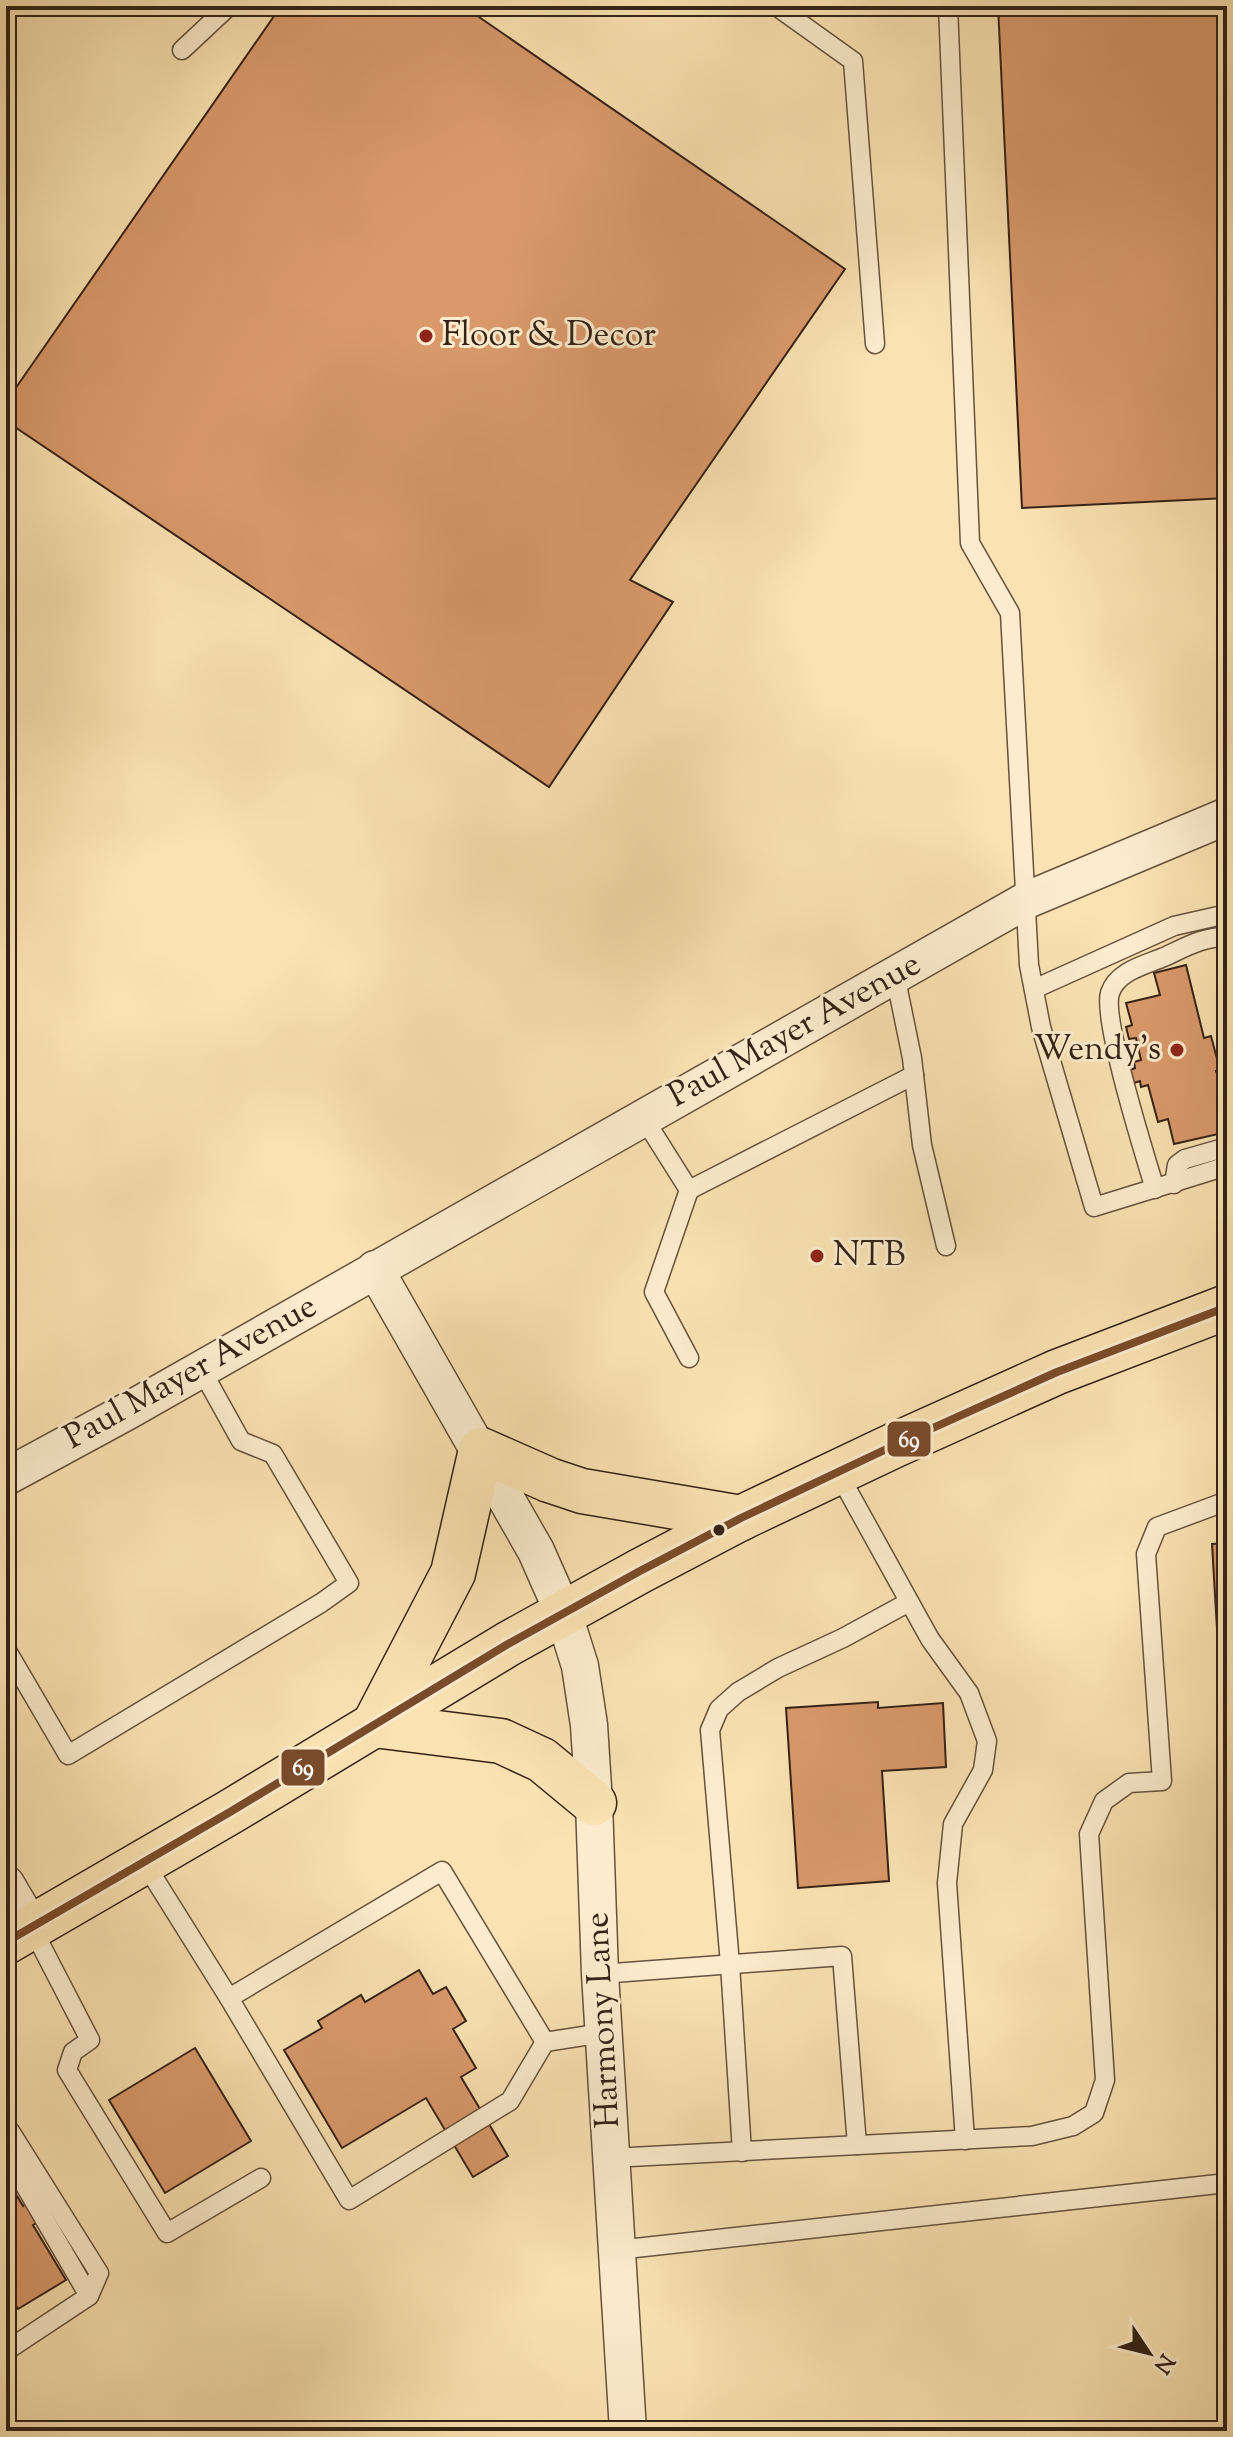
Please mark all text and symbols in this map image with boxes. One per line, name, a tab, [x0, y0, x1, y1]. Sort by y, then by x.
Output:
place label: Floor & Decor	[442, 312, 656, 361]
marker: Floor & Decor	[417, 327, 435, 345]
street label: Paul Mayer Avenue	[660, 941, 930, 1121]
place label: Wendy's	[1034, 1026, 1161, 1075]
marker: Wendy's	[1168, 1041, 1186, 1059]
place label: NTB	[833, 1232, 905, 1281]
marker: NTB	[808, 1247, 826, 1265]
street label: Paul Mayer Avenue	[56, 1283, 326, 1463]
line badge: 69	[886, 1420, 932, 1458]
text: 69	[898, 1426, 920, 1458]
unlabelled marker	[711, 1522, 727, 1538]
line badge: 69	[280, 1748, 326, 1787]
text: 69	[292, 1754, 314, 1786]
street label: Harmony Lane	[574, 1911, 634, 2129]
north arrow	[1109, 2313, 1189, 2393]
text: N	[1145, 2346, 1181, 2379]

